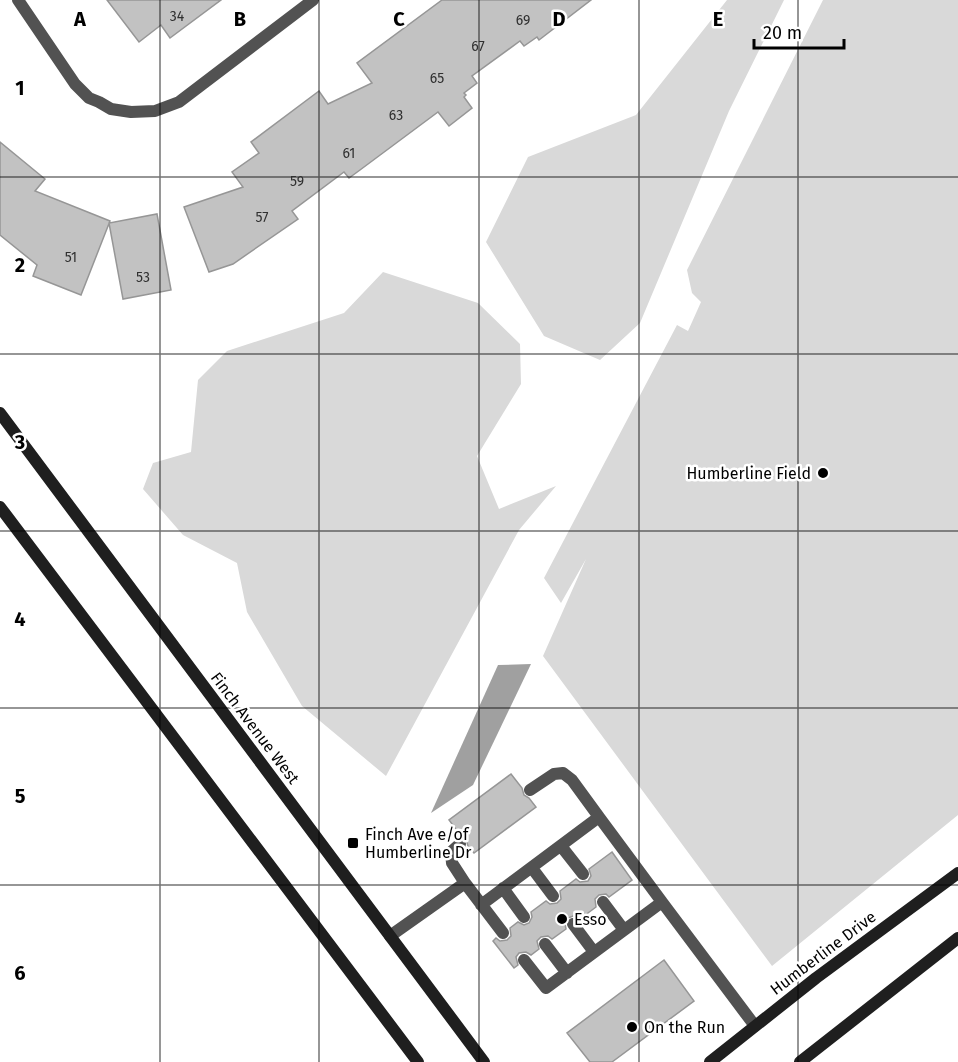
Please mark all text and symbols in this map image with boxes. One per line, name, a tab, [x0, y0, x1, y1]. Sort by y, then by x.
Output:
text: A	[73, 7, 87, 31]
text: B	[234, 7, 246, 31]
text: C	[393, 7, 405, 31]
text: D	[552, 7, 566, 31]
text: E	[713, 7, 723, 31]
house number: 34	[170, 8, 185, 25]
house number: 69	[516, 12, 530, 29]
scale bar	[754, 12, 844, 50]
text: 20 m	[763, 22, 802, 44]
house number: 67	[471, 38, 485, 55]
house number: 65	[430, 70, 444, 87]
text: 1	[15, 76, 25, 100]
house number: 63	[389, 107, 403, 124]
house number: 61	[343, 145, 355, 162]
house number: 59	[290, 173, 304, 190]
house number: 57	[256, 209, 268, 226]
house number: 51	[65, 249, 77, 266]
text: 2	[15, 253, 25, 277]
house number: 53	[136, 269, 150, 286]
text: 3	[14, 430, 25, 454]
place label: Humberline Field	[686, 464, 811, 483]
marker: Humberline Field	[816, 466, 830, 480]
text: 4	[14, 607, 26, 631]
street label: Finch Avenue West	[207, 668, 303, 788]
text: 5	[15, 784, 26, 808]
place label: Finch Ave e/of Humberline Dr	[365, 825, 472, 862]
marker: Finch Ave e/of Humberline Dr	[346, 836, 360, 850]
street label: Humberline Drive	[766, 907, 880, 999]
place label: Esso	[574, 910, 607, 929]
marker: Esso	[555, 912, 569, 926]
text: 6	[14, 961, 26, 985]
place label: On the Run	[644, 1018, 725, 1037]
marker: On the Run	[625, 1020, 639, 1034]

